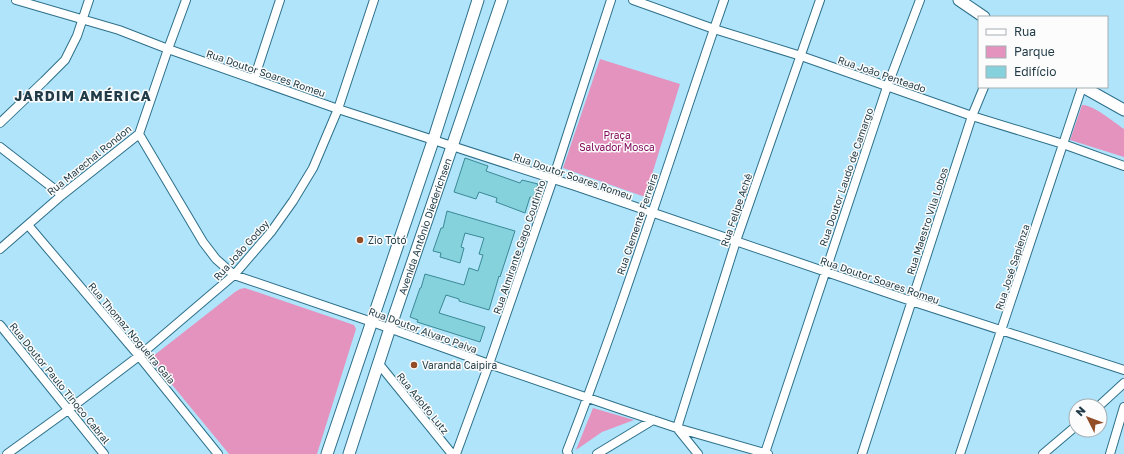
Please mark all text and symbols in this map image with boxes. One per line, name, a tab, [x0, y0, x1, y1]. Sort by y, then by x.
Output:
legend	[978, 16, 1108, 88]
text: Rua	[1014, 24, 1036, 39]
text: Parque	[1014, 44, 1055, 59]
street label: Rua Doutor Soares Romeu	[205, 47, 327, 99]
street label: Rua João Penteado	[836, 53, 928, 95]
text: Edifício	[1014, 64, 1056, 79]
district label: JARDIM AMÉRICA	[14, 87, 152, 104]
street label: Rua Doutor Laudo de Camargo	[817, 106, 875, 248]
street label: Rua Marechal Rondon	[45, 122, 133, 198]
park label: Praça Salvador Mosca	[579, 129, 655, 153]
street label: Rua Doutor Soares Romeu	[512, 150, 634, 202]
street label: Avenida Antônio Diederichsen	[396, 156, 454, 296]
street label: Rua Maestro Vila Lobos	[904, 166, 950, 276]
street label: Rua Clemente Ferreira	[614, 172, 660, 276]
street label: Rua Felipe Achê	[718, 172, 754, 248]
street label: Rua Almirante Gago Coutinho	[490, 178, 548, 316]
street label: Rua João Godoy	[211, 217, 272, 283]
street label: Rua José Sapienza	[992, 223, 1032, 311]
place label: Zio Totó	[368, 234, 406, 246]
marker: Zio Totó	[355, 235, 365, 245]
street label: Rua Doutor Soares Romeu	[819, 254, 941, 306]
street label: Rua Thomaz Nogueira Gaia	[86, 280, 178, 386]
street label: Rua Doutor Alvaro Paiva	[367, 305, 479, 355]
street label: Rua Doutor Paulo Tinoco Cabral	[7, 320, 113, 446]
place label: Varanda Caipira	[422, 359, 497, 371]
marker: Varanda Caipira	[409, 360, 419, 370]
street label: Rua Adolfo Lutz	[395, 370, 451, 436]
north arrow	[1068, 398, 1108, 438]
text: N	[1073, 404, 1088, 418]

